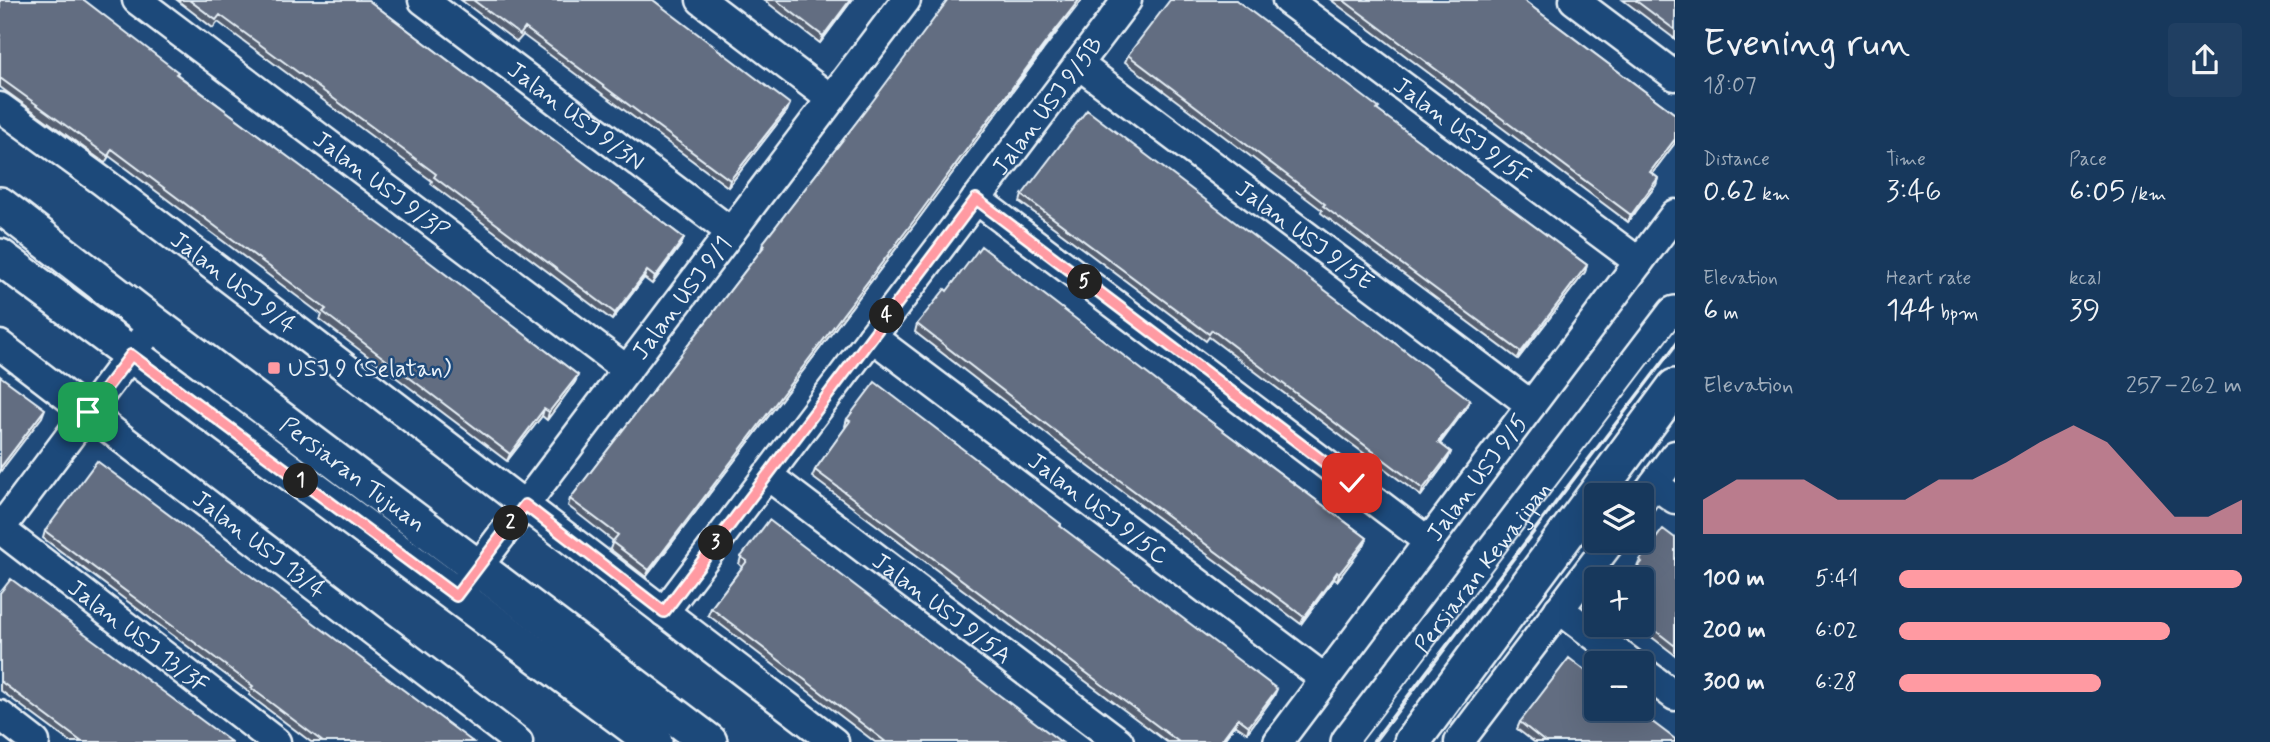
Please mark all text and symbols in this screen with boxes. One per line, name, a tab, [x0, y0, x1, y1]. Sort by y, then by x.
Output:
text: Evening run	[1703, 20, 1910, 69]
button: share	[2168, 23, 2242, 97]
street label: Jalan USJ 9/5B	[986, 31, 1111, 182]
street label: Jalan USJ 9/3N	[501, 55, 650, 178]
street label: Jalan USJ 9/5F	[1387, 71, 1537, 193]
text: 18:07	[1703, 71, 1756, 101]
street label: Jalan USJ 9/3P	[306, 124, 455, 247]
text: Distance	[1703, 147, 1770, 172]
text: Time	[1886, 147, 1926, 172]
text: Pace	[2069, 147, 2107, 172]
text: 0.62	[1703, 172, 1757, 211]
text: 3:46	[1886, 172, 1942, 211]
text: 6:05	[2069, 172, 2125, 211]
street label: Jalan USJ 9/5E	[1229, 174, 1379, 298]
text: km	[1757, 182, 1790, 207]
text: /km	[2125, 182, 2166, 207]
street label: Jalan USJ 9/4	[163, 225, 302, 341]
street label: Jalan USJ 9/1	[626, 230, 739, 367]
pin: 5	[1068, 264, 1102, 300]
text: Elevation	[1703, 266, 1778, 291]
text: Heart rate	[1886, 266, 1971, 291]
text: kcal	[2069, 266, 2101, 291]
text: 5	[1079, 269, 1090, 294]
text: 6	[1703, 291, 1718, 330]
text: 144	[1886, 291, 1935, 330]
text: 39	[2069, 291, 2100, 330]
pin: 4	[870, 298, 904, 334]
text: m	[1718, 301, 1739, 326]
text: bpm	[1935, 301, 1979, 326]
text: 4	[881, 303, 892, 328]
place label: USJ 9 (Selatan)	[288, 354, 452, 385]
marker: USJ 9 (Selatan)	[266, 360, 282, 376]
text: Elevation	[1703, 371, 1794, 401]
text: 257–262 m	[2126, 371, 2242, 401]
pin	[58, 382, 118, 442]
icon: arrive	[69, 393, 107, 431]
street label: Jalan USJ 9/5	[1420, 409, 1536, 548]
street label: Persiaran Tujuan	[273, 410, 431, 540]
street label: Jalan USJ 9/5C	[1021, 446, 1174, 572]
pin	[1322, 453, 1382, 513]
pin: 1	[284, 463, 318, 498]
icon: check	[1333, 464, 1371, 502]
text: 1	[296, 468, 305, 493]
street label: Persiaran Kewajipan	[1408, 475, 1559, 660]
map controls	[1584, 483, 1654, 721]
button: layers	[1584, 483, 1654, 553]
street label: Jalan USJ 13/4	[186, 484, 332, 606]
pin: 2	[494, 505, 528, 540]
text: 2	[506, 510, 515, 535]
pin: 3	[698, 526, 734, 560]
text: 3	[711, 530, 720, 555]
street label: Jalan USJ 9/5A	[865, 546, 1017, 672]
text: 100 m	[1703, 564, 1765, 594]
text: 5:41	[1815, 564, 1858, 594]
button: +	[1584, 567, 1654, 637]
street label: Jalan USJ 13/3F	[61, 573, 214, 701]
text: 200 m	[1703, 616, 1766, 646]
text: 6:02	[1815, 616, 1858, 646]
button: −	[1584, 651, 1654, 721]
text: 300 m	[1703, 668, 1765, 698]
text: 6:28	[1815, 668, 1857, 698]

